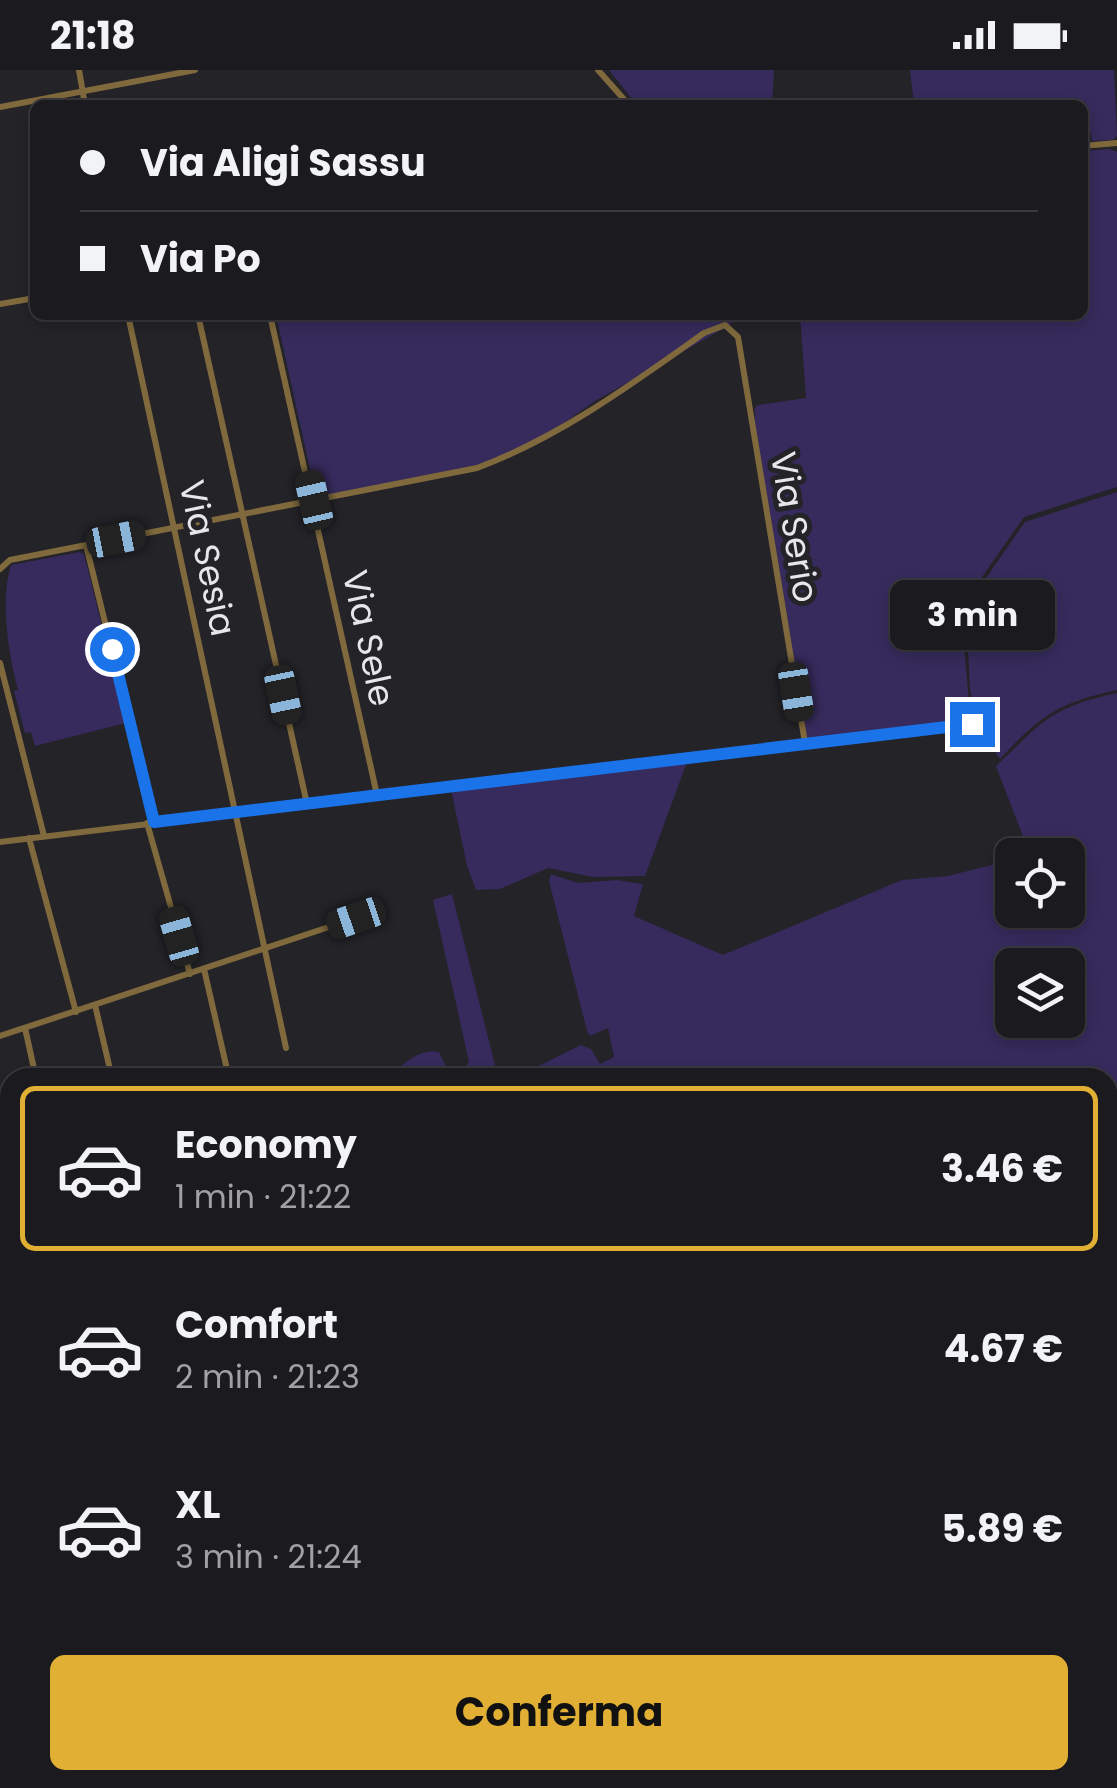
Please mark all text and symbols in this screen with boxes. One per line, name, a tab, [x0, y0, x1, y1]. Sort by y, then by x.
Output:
text: 21:18	[50, 9, 136, 62]
text: Via Aligi Sassu	[140, 136, 426, 189]
text: Via Po	[140, 232, 261, 285]
street label: Via Serio	[759, 448, 831, 606]
car	[293, 467, 335, 533]
street label: Via Sesia	[168, 476, 248, 640]
car	[84, 519, 148, 559]
street label: Via Sele	[331, 565, 407, 711]
callout: 3 min	[890, 579, 1054, 649]
text: 3 min	[927, 592, 1018, 637]
route start	[90, 627, 135, 672]
car	[776, 660, 816, 724]
car	[262, 663, 304, 727]
route end	[950, 702, 995, 747]
map controls	[995, 838, 1085, 1038]
button: locate	[995, 838, 1085, 928]
car	[323, 894, 389, 942]
car	[156, 903, 202, 969]
button: layers	[995, 948, 1085, 1038]
text: Economy	[175, 1118, 357, 1171]
icon: car	[55, 1124, 145, 1214]
text: 3.46 €	[941, 1142, 1063, 1195]
text: 1 min · 21:22	[175, 1174, 351, 1219]
text: Comfort	[175, 1298, 338, 1351]
icon: car	[55, 1304, 145, 1394]
text: 4.67 €	[944, 1322, 1063, 1375]
text: 2 min · 21:23	[175, 1354, 360, 1399]
text: XL	[175, 1478, 220, 1531]
icon: car	[55, 1484, 145, 1574]
text: 5.89 €	[941, 1502, 1063, 1555]
text: 3 min · 21:24	[175, 1534, 362, 1579]
button: Conferma	[50, 1655, 1068, 1770]

